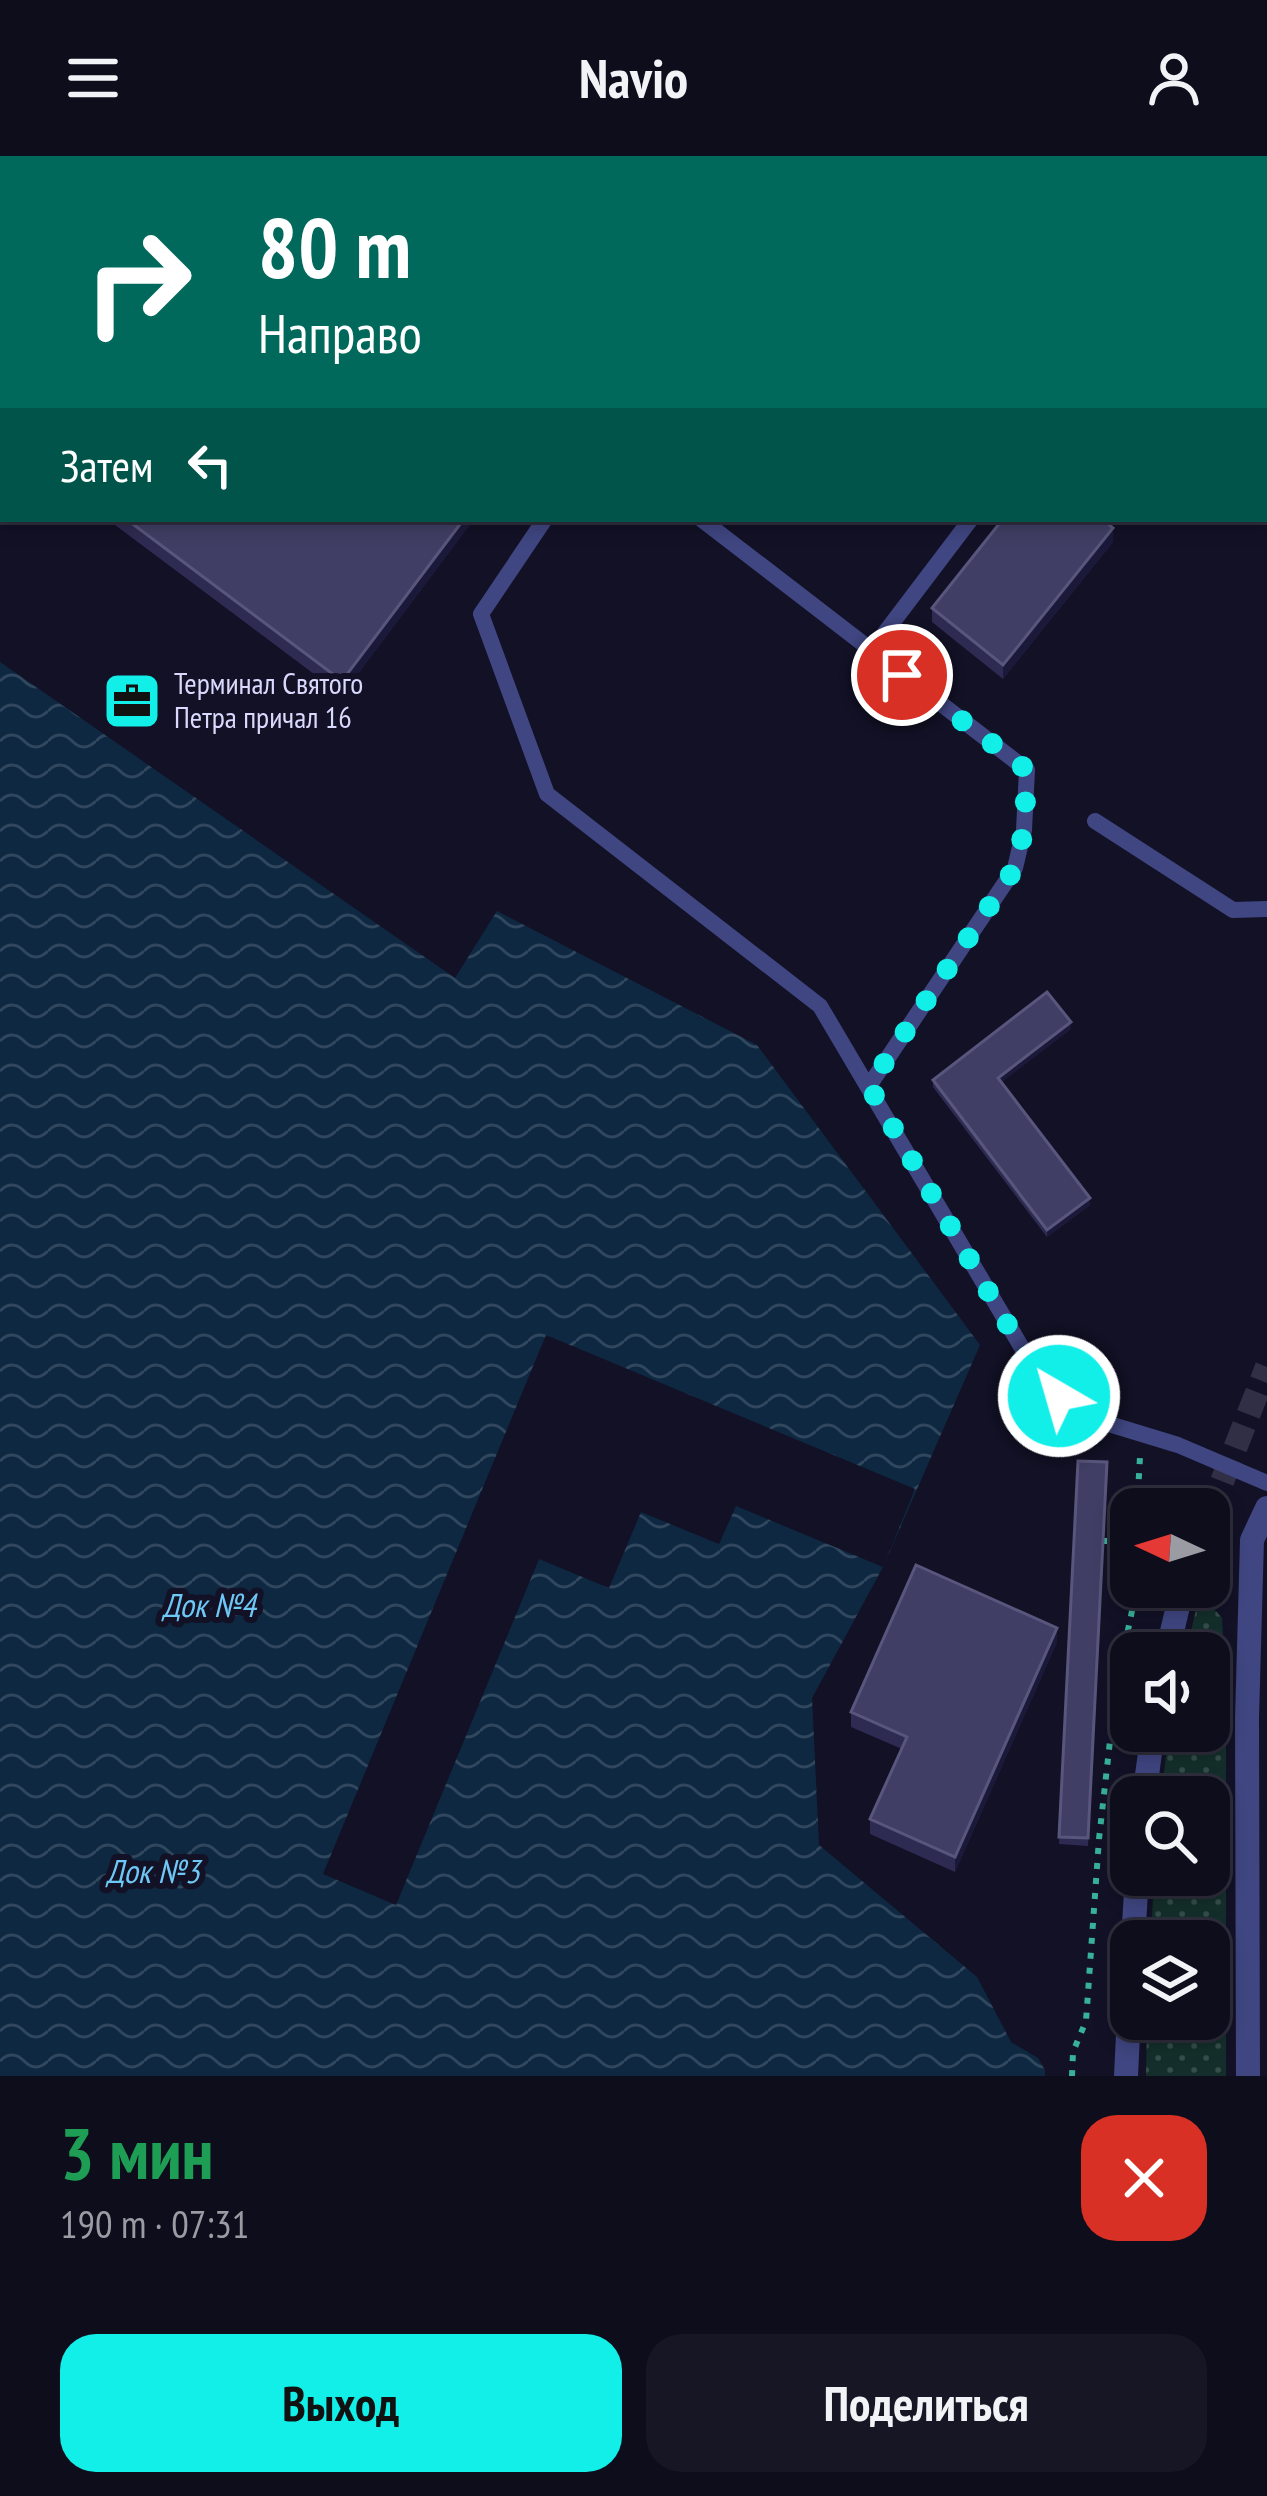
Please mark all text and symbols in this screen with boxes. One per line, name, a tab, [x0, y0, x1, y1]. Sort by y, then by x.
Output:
text: Navio	[579, 43, 688, 113]
icon: menu	[60, 45, 126, 111]
icon: person	[1141, 45, 1207, 111]
text: 80 m	[258, 192, 411, 301]
icon: right	[60, 204, 216, 360]
text: Направо	[258, 298, 422, 368]
icon: left	[177, 432, 243, 498]
text: Затем	[60, 436, 153, 494]
pin	[851, 624, 953, 726]
icon: arrive	[869, 642, 935, 708]
place label: Терминал Святого Петра причал 16	[174, 663, 363, 736]
office icon: Терминал Святого Петра причал 16	[101, 670, 163, 732]
position arrow	[996, 1333, 1122, 1459]
north arrow	[1110, 1488, 1230, 1608]
map controls	[1110, 1488, 1230, 2040]
water label: Док №4	[161, 1583, 259, 1626]
button: sound	[1110, 1632, 1230, 1752]
button: search	[1110, 1776, 1230, 1896]
water label: Док №3	[105, 1849, 203, 1892]
button: layers	[1110, 1920, 1230, 2040]
text: 3 мин	[60, 2106, 214, 2199]
button: close	[1081, 2115, 1207, 2241]
text: 190 m · 07:31	[60, 2198, 249, 2249]
button: Выход	[60, 2334, 622, 2472]
button: Поделиться	[646, 2334, 1207, 2472]

